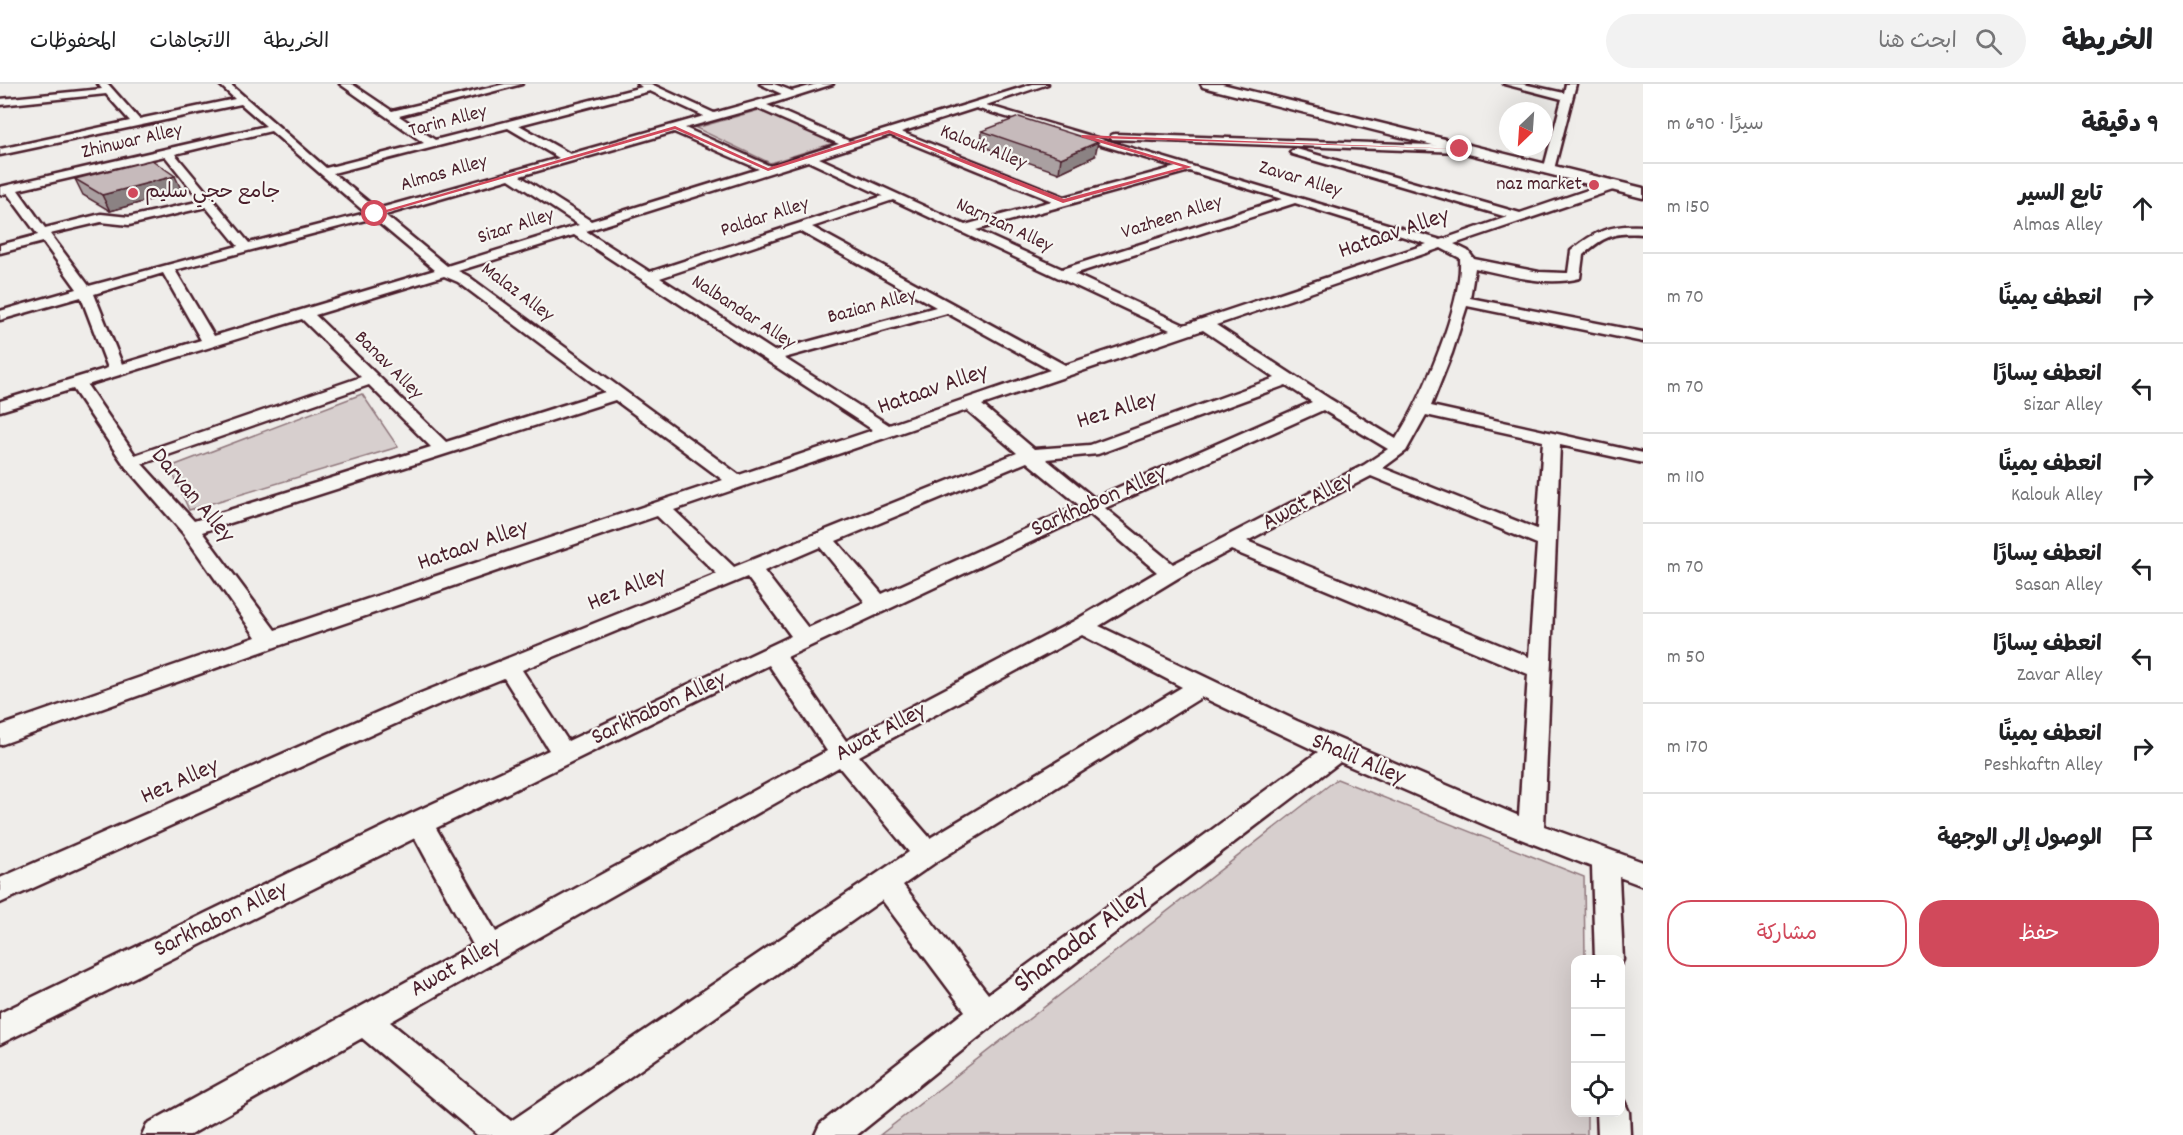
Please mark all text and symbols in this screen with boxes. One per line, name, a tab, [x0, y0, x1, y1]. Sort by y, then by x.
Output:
search box	[1606, 14, 2026, 68]
text: الخريطة	[2062, 24, 2153, 64]
icon: search	[1972, 25, 2005, 58]
text: ابحث هنا	[1878, 27, 1957, 58]
text: المحفوظات	[30, 28, 116, 58]
text: الاتجاهات	[149, 28, 231, 58]
text: الخريطة	[264, 28, 329, 58]
street label: Tarin Alley	[406, 98, 491, 146]
north arrow	[1499, 102, 1553, 156]
text: 9 دقيقة	[2081, 107, 2159, 144]
text: سيرًا · 690 m	[1667, 111, 1764, 139]
street label: Zhinwar Alley	[79, 117, 186, 167]
street label: Kalouk Alley	[936, 118, 1031, 178]
route end	[1446, 135, 1472, 161]
street label: Almas Alley	[397, 148, 492, 200]
street label: Zavar Alley	[1255, 154, 1346, 206]
place label: naz market	[1496, 171, 1582, 199]
marker: naz market	[1587, 178, 1601, 192]
place label: جامع حجي سليم	[145, 179, 280, 208]
text: تابع السير	[2019, 180, 2102, 211]
marker: جامع حجي سليم	[126, 186, 140, 200]
street label: Vazheen Alley	[1118, 188, 1227, 247]
street label: Paldar Alley	[717, 190, 814, 245]
street label: Narnzan Alley	[951, 191, 1058, 261]
icon: ahead	[2126, 192, 2159, 225]
text: 150 m	[1667, 194, 1710, 222]
street label: Hataav Alley	[1334, 199, 1455, 269]
route start	[361, 200, 387, 226]
street label: Sizar Alley	[474, 201, 559, 252]
text: Almas Alley	[2013, 212, 2102, 240]
street label: Malaz Alley	[475, 256, 560, 330]
street label: Nalbandar Alley	[685, 269, 801, 358]
street label: Bazian Alley	[825, 282, 920, 332]
icon: right	[2126, 282, 2159, 315]
text: 70 m	[1667, 284, 1704, 312]
text: انعطف يمينًا	[1999, 284, 2102, 315]
street label: Banav Alley	[347, 325, 430, 408]
street label: Hataav Alley	[873, 355, 994, 425]
text: انعطف يسارًا	[1993, 360, 2102, 391]
icon: left	[2126, 372, 2159, 405]
text: 70 m	[1667, 374, 1704, 402]
street label: Hez Alley	[1073, 382, 1163, 439]
text: Sizar Alley	[2023, 392, 2102, 420]
street label: Darvan Alley	[142, 441, 243, 552]
text: انعطف يمينًا	[1999, 450, 2102, 481]
street label: Sarkhabon Alley	[1026, 456, 1173, 547]
icon: right	[2126, 462, 2159, 495]
street label: Awat Alley	[1256, 463, 1361, 540]
text: 110 m	[1667, 464, 1705, 492]
text: Kalouk Alley	[2011, 482, 2102, 510]
street label: Hataav Alley	[413, 511, 534, 581]
text: انعطف يسارًا	[1993, 540, 2102, 571]
icon: left	[2126, 552, 2159, 585]
text: 70 m	[1667, 554, 1704, 582]
street label: Hez Alley	[582, 558, 673, 621]
text: Sasan Alley	[2015, 572, 2102, 600]
text: انعطف يسارًا	[1993, 630, 2102, 661]
icon: left	[2126, 642, 2159, 675]
text: 50 m	[1667, 644, 1706, 672]
street label: Sarkhabon Alley	[586, 662, 733, 755]
text: Zavar Alley	[2017, 662, 2102, 690]
street label: Awat Alley	[829, 694, 934, 771]
text: انعطف يمينًا	[1999, 720, 2102, 751]
street label: Shalil Alley	[1306, 725, 1411, 795]
icon: right	[2126, 732, 2159, 765]
text: 170 m	[1667, 734, 1708, 762]
street label: Hez Alley	[136, 749, 226, 814]
text: Peshkaftn Alley	[1983, 752, 2102, 780]
icon: arrive	[2126, 822, 2159, 855]
text: الوصول إلى الوجهة	[1937, 824, 2102, 855]
street label: Sarkhabon Alley	[148, 872, 295, 967]
street label: Shanadar Alley	[1006, 877, 1158, 1005]
button: مشاركة	[1667, 900, 1907, 967]
button: حفظ	[1919, 900, 2159, 967]
street label: Awat Alley	[404, 929, 509, 1007]
map controls	[1571, 955, 1625, 1117]
button: +	[1571, 955, 1625, 1009]
button: −	[1571, 1009, 1625, 1063]
button: locate	[1571, 1063, 1625, 1117]

